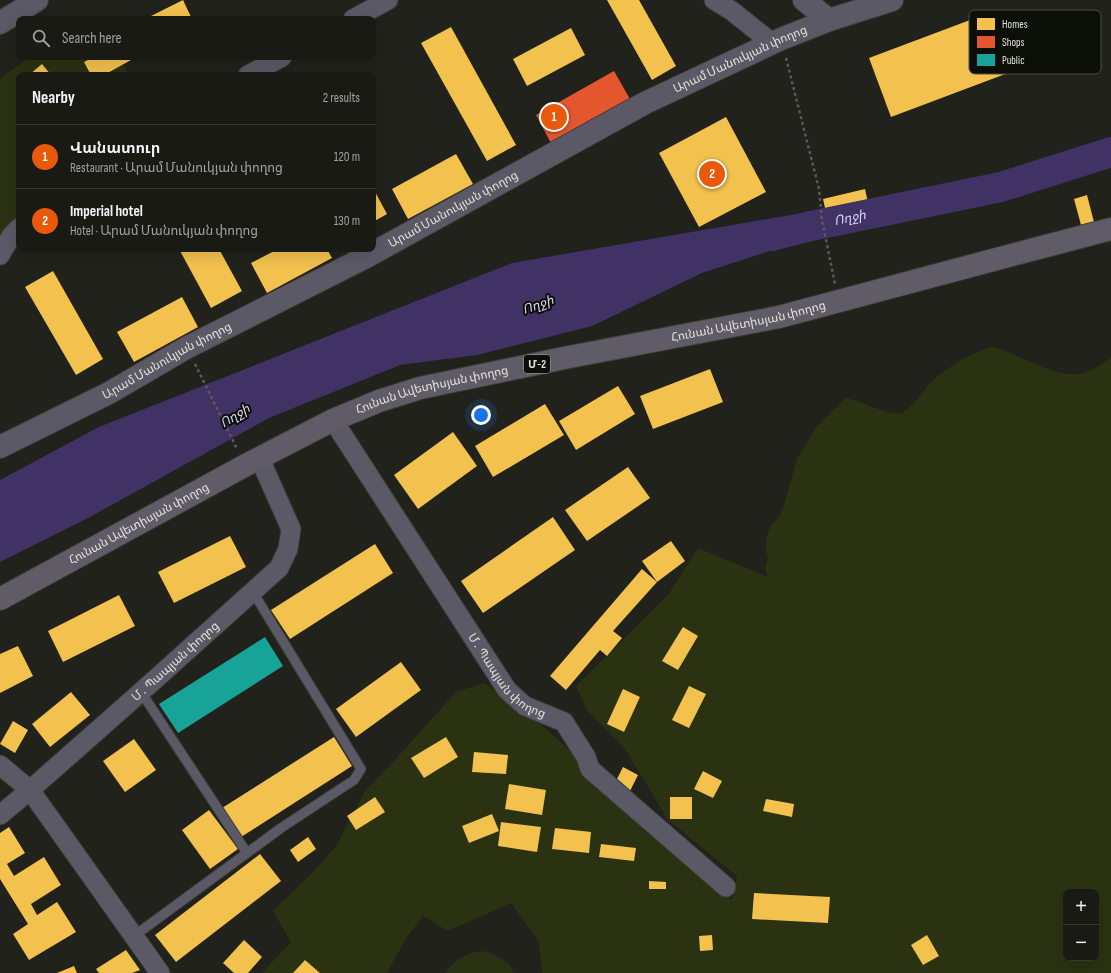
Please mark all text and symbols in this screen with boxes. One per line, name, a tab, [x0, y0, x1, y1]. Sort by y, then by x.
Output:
legend	[969, 10, 1101, 74]
search box	[16, 16, 376, 60]
text: Homes	[1002, 18, 1028, 31]
street label: Արամ Մանուկյան փողոց	[671, 22, 809, 96]
icon: search	[30, 27, 52, 49]
text: Search here	[62, 29, 122, 48]
text: Shops	[1002, 36, 1025, 49]
text: Public	[1002, 54, 1025, 67]
text: Nearby	[32, 88, 75, 108]
text: 2 results	[323, 90, 360, 106]
pin: 1	[541, 102, 567, 132]
text: Վանատուր	[70, 139, 160, 158]
text: 1	[42, 149, 48, 165]
text: 120 m	[334, 149, 360, 165]
pin: 2	[699, 159, 725, 189]
text: Restaurant · Արամ Մանուկյան փողոց	[70, 160, 283, 176]
street label: Արամ Մանուկյան փողոց	[386, 167, 521, 251]
text: Imperial hotel	[70, 202, 143, 221]
water label: Ողջի	[833, 207, 867, 229]
text: 2	[42, 213, 48, 229]
text: 130 m	[334, 213, 360, 229]
text: Hotel · Արամ Մանուկյան փողոց	[70, 223, 258, 239]
water label: Ողջի	[520, 292, 556, 318]
street label: Հունան Ավետիսյան փողոց	[670, 297, 827, 345]
street label: Արամ Մանուկյան փողոց	[100, 319, 234, 403]
road number: Մ-2	[524, 355, 550, 373]
street label: Հունան Ավետիսյան փողոց	[353, 362, 510, 417]
water label: Ողջի	[217, 401, 253, 431]
your location	[471, 405, 491, 425]
street label: Հունան Ավետիսյան փողոց	[66, 479, 212, 568]
street label: Մ․ Պապյան փողոց	[128, 618, 222, 704]
street label: Մ․ Պապյան փողոց	[465, 630, 548, 721]
map controls	[1063, 889, 1099, 961]
button: +	[1063, 889, 1099, 925]
button: −	[1063, 925, 1099, 961]

